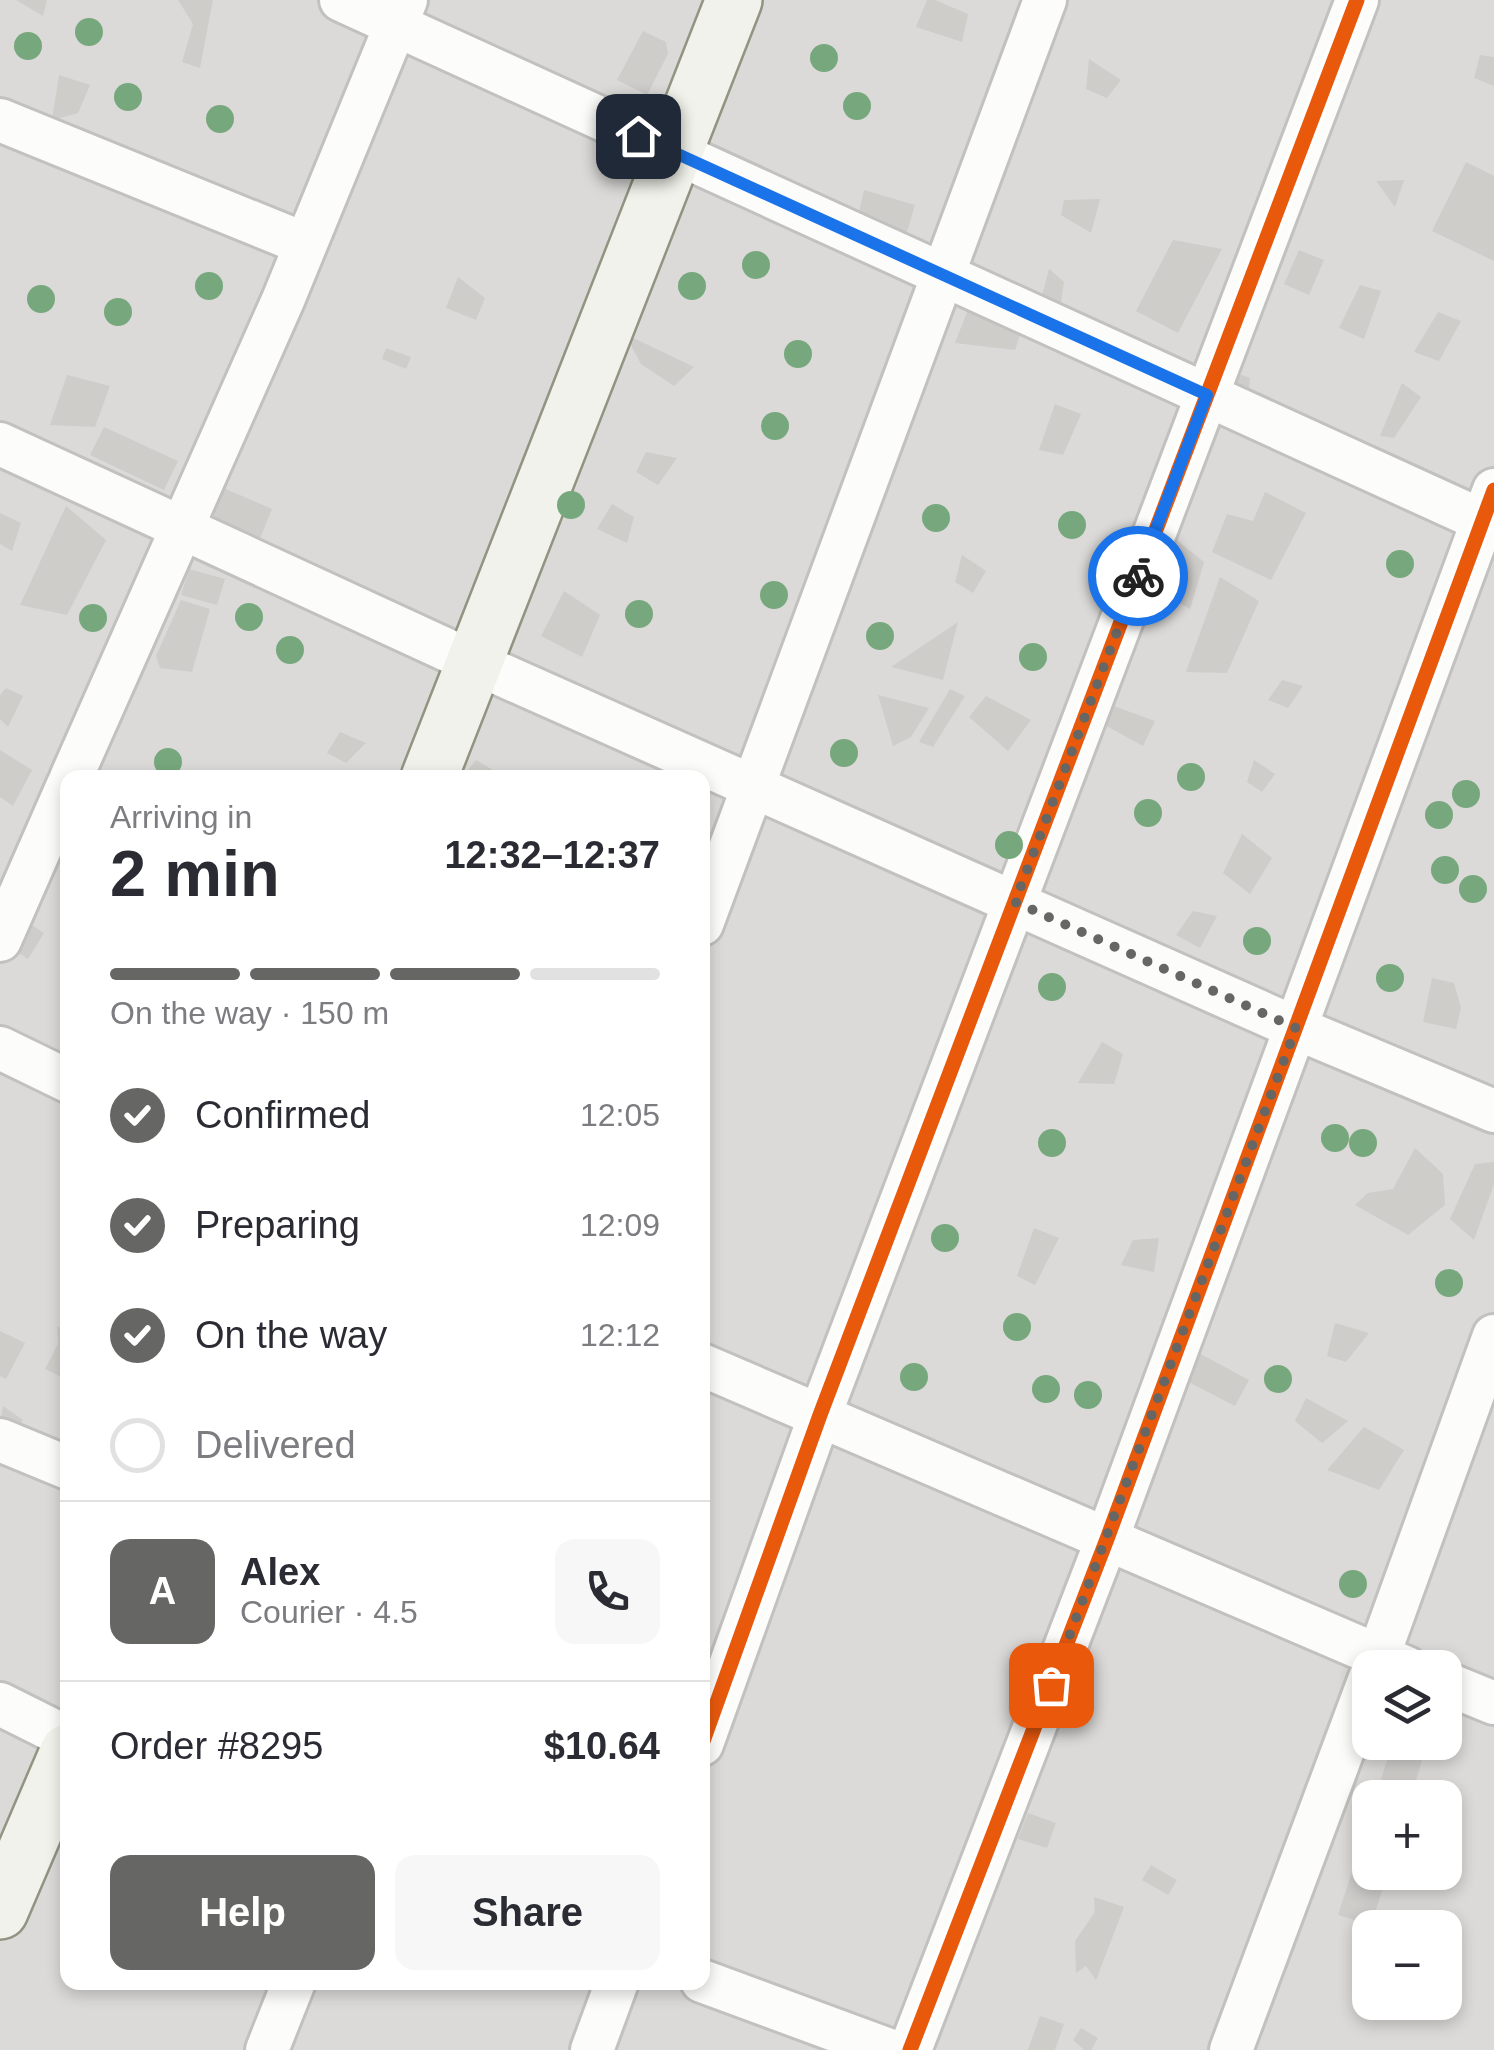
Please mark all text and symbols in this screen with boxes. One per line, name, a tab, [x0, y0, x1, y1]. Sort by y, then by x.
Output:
pin	[596, 94, 681, 179]
icon: home	[611, 109, 666, 164]
courier	[1088, 526, 1188, 626]
icon: bike	[1111, 549, 1166, 604]
text: Arriving in	[110, 799, 252, 835]
text: 12:32–12:37	[444, 834, 660, 876]
text: 2 min	[110, 837, 280, 910]
text: On the way · 150 m	[110, 995, 389, 1031]
icon: check	[110, 1088, 165, 1143]
text: Confirmed	[195, 1094, 370, 1136]
text: 12:05	[580, 1097, 660, 1133]
icon: check	[110, 1198, 165, 1253]
text: Preparing	[195, 1204, 360, 1246]
text: 12:09	[580, 1207, 660, 1243]
icon: check	[110, 1308, 165, 1363]
text: On the way	[195, 1314, 387, 1356]
text: 12:12	[580, 1317, 660, 1353]
text: Delivered	[195, 1424, 356, 1466]
button: phone	[555, 1539, 660, 1644]
text: Alex	[240, 1551, 320, 1593]
text: A	[149, 1570, 176, 1612]
text: Courier · 4.5	[240, 1594, 418, 1630]
pin	[1009, 1643, 1094, 1728]
map controls	[1352, 1650, 1462, 2020]
button: layers	[1352, 1650, 1462, 1760]
icon: bag	[1024, 1658, 1079, 1713]
text: Order #8295	[110, 1725, 323, 1767]
text: $10.64	[544, 1725, 660, 1767]
button: +	[1352, 1780, 1462, 1890]
button: Help	[110, 1855, 375, 1970]
button: Share	[395, 1855, 660, 1970]
button: −	[1352, 1910, 1462, 2020]

